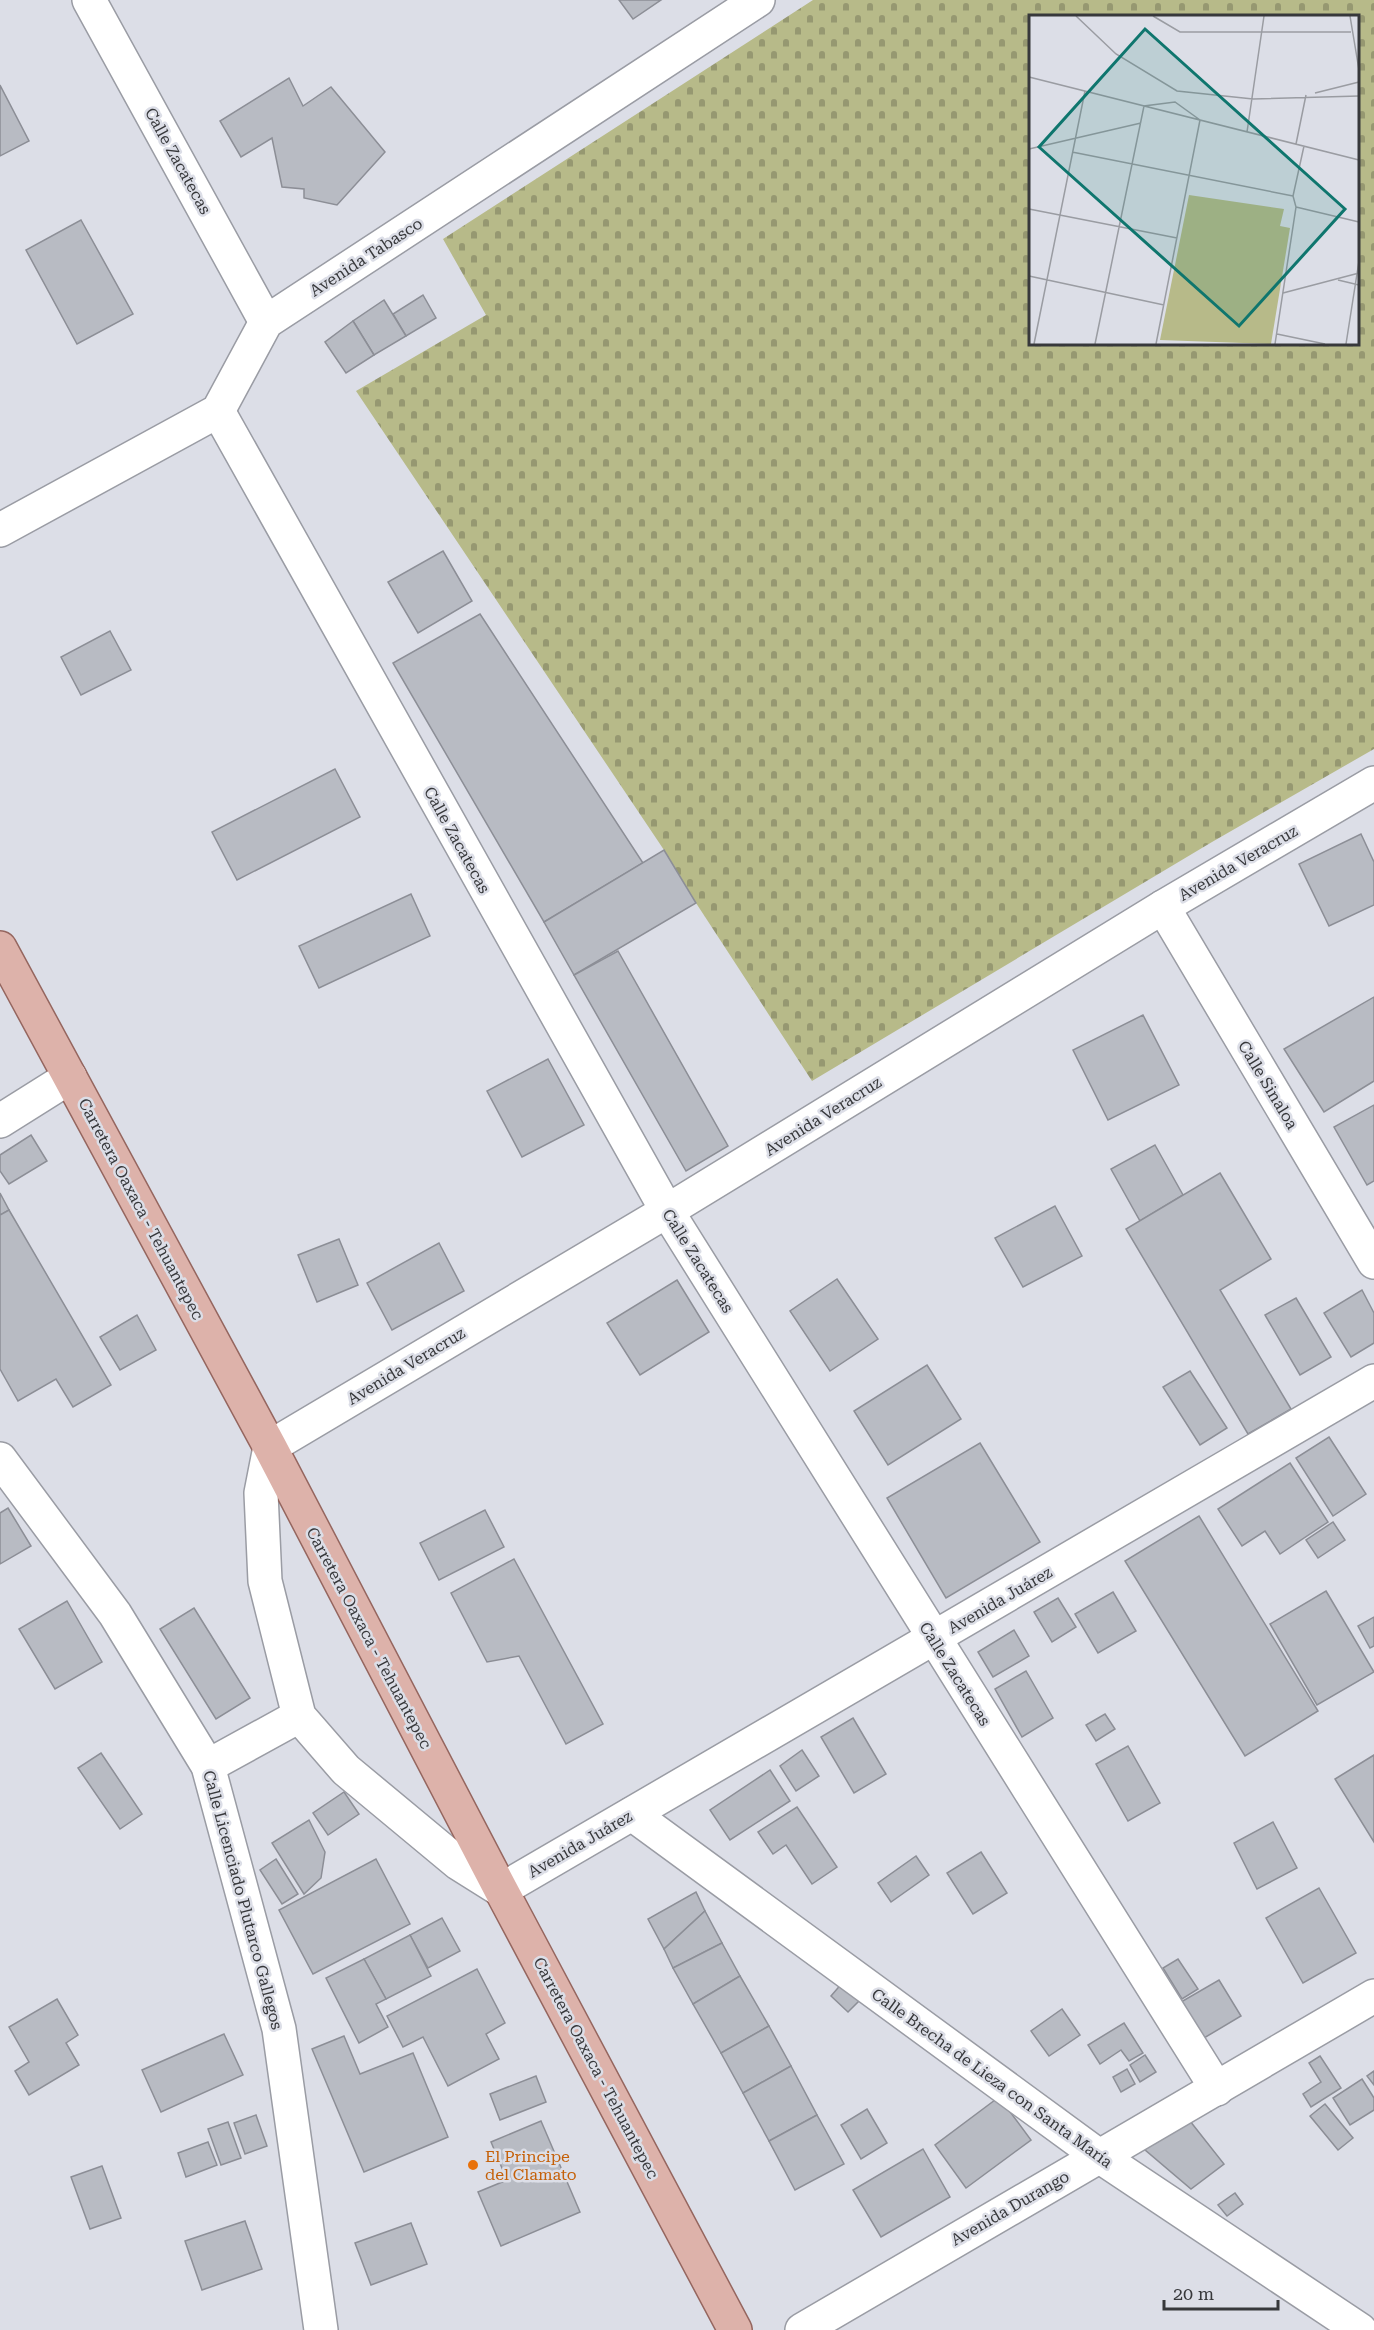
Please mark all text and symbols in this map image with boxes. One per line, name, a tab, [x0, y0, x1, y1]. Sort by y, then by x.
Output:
inset map	[1029, 15, 1359, 345]
street label: Calle Zacatecas	[141, 104, 215, 218]
street label: Avenida Tabasco	[306, 213, 426, 300]
street label: Calle Zacatecas	[420, 783, 494, 897]
street label: Avenida Veracruz	[1175, 821, 1301, 905]
street label: Calle Sinaloa	[1234, 1037, 1302, 1133]
street label: Avenida Veracruz	[761, 1072, 885, 1160]
street label: Carretera Oaxaca - Tehuantepec	[74, 1095, 208, 1323]
street label: Calle Zacatecas	[658, 1206, 738, 1317]
street label: Avenida Veracruz	[344, 1323, 469, 1409]
street label: Carretera Oaxaca - Tehuantepec	[302, 1524, 436, 1752]
street label: Avenida Juárez	[945, 1562, 1056, 1637]
street label: Calle Zacatecas	[915, 1619, 995, 1730]
street label: Calle Licenciado Plutarco Gallegos	[199, 1768, 287, 2032]
street label: Avenida Juárez	[525, 1806, 636, 1881]
street label: Carretera Oaxaca - Tehuantepec	[529, 1954, 663, 2182]
street label: Calle Brecha de Lieza con Santa María	[868, 1984, 1116, 2172]
place label: El Principe del Clamato	[485, 2147, 577, 2184]
marker: El Principe del Clamato	[466, 2158, 480, 2172]
street label: Avenida Durango	[948, 2166, 1073, 2250]
scale bar	[1164, 2273, 1278, 2311]
text: 20 m	[1173, 2283, 1214, 2304]

